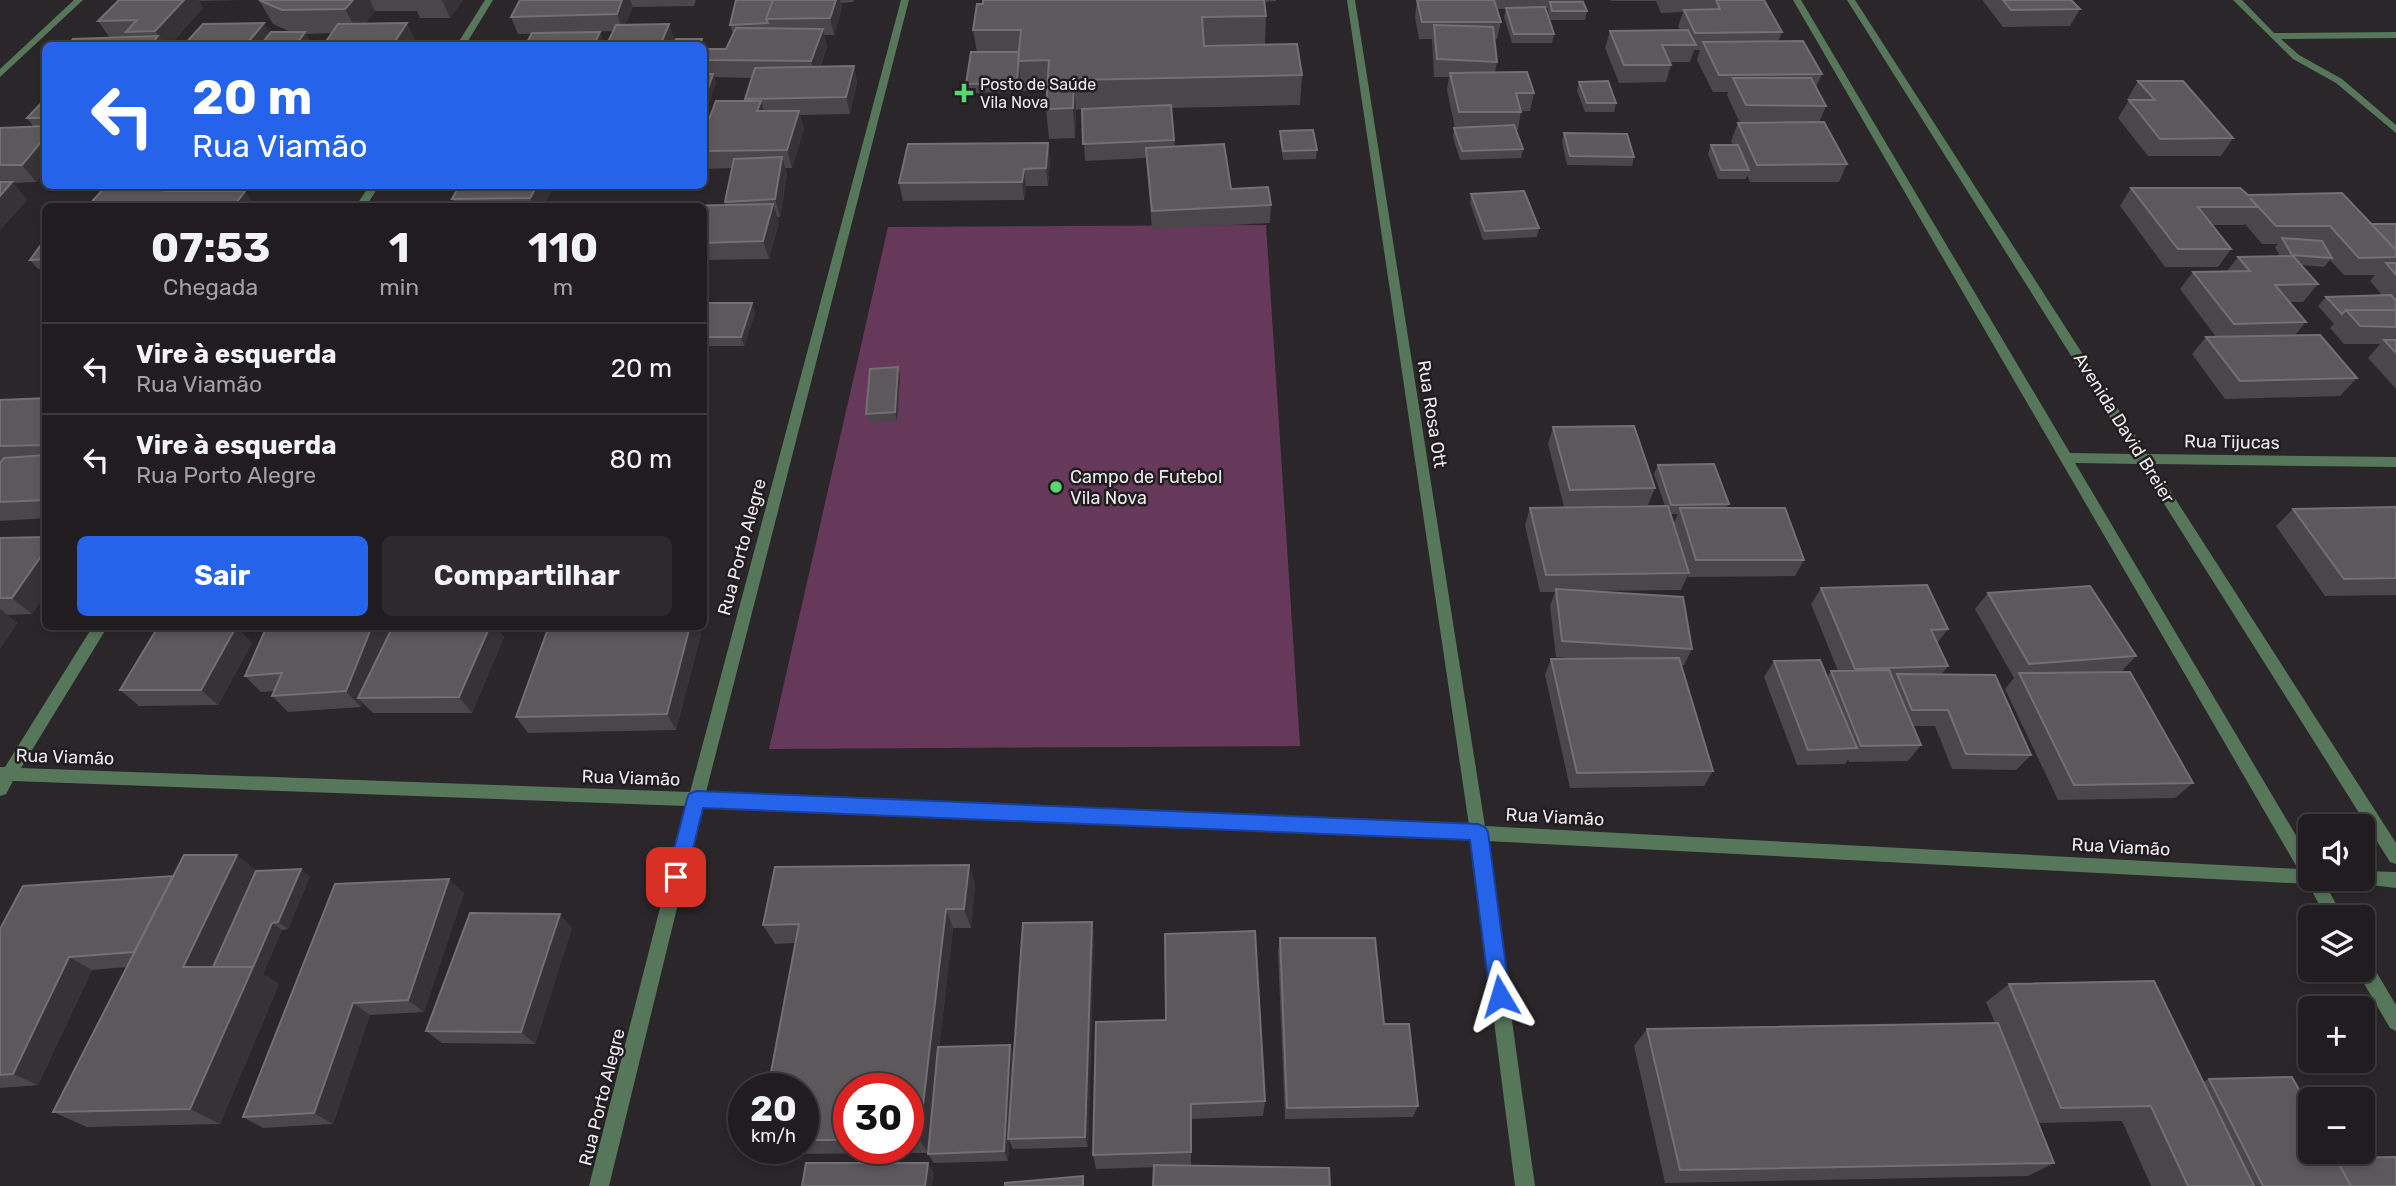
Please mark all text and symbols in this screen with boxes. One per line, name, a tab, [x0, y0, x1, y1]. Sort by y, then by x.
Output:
text: 20 m	[192, 68, 313, 126]
icon: left	[77, 70, 168, 161]
place label: Posto de Saúde Vila Nova	[980, 75, 1096, 112]
marker: Posto de Saúde Vila Nova	[954, 83, 974, 103]
text: Rua Viamão	[192, 127, 368, 165]
text: 07:53	[151, 223, 270, 273]
text: 1	[389, 223, 410, 273]
text: 110	[528, 223, 598, 273]
text: Chegada	[163, 273, 258, 301]
text: min	[379, 273, 419, 301]
text: m	[553, 273, 573, 301]
text: Vire à esquerda	[136, 339, 337, 370]
street label: Avenida David Breier	[2069, 349, 2179, 507]
icon: left	[77, 350, 115, 388]
text: 20 m	[611, 353, 672, 384]
street label: Rua Rosa Ott	[1413, 359, 1451, 469]
text: Rua Viamão	[136, 370, 262, 398]
text: Vire à esquerda	[136, 430, 337, 461]
street label: Rua Tijucas	[2184, 430, 2280, 454]
icon: left	[77, 441, 115, 479]
text: 80 m	[609, 444, 672, 475]
text: Rua Porto Alegre	[136, 461, 316, 489]
place label: Campo de Futebol Vila Nova	[1070, 466, 1222, 509]
street label: Rua Porto Alegre	[713, 476, 771, 618]
marker: Campo de Futebol Vila Nova	[1048, 479, 1064, 495]
button: Sair	[77, 536, 368, 616]
button: Compartilhar	[382, 536, 672, 616]
street label: Rua Viamão	[15, 744, 115, 770]
street label: Rua Viamão	[581, 765, 681, 791]
street label: Rua Viamão	[1505, 803, 1605, 831]
map controls	[2298, 814, 2375, 1164]
button: sound	[2298, 814, 2375, 891]
street label: Rua Viamão	[2071, 833, 2171, 861]
pin	[646, 847, 706, 907]
icon: arrive	[657, 858, 695, 896]
button: layers	[2298, 905, 2375, 982]
position arrow	[1463, 959, 1537, 1033]
button: +	[2298, 996, 2375, 1073]
street label: Rua Porto Alegre	[574, 1026, 630, 1168]
speed limit sign: 30	[833, 1073, 924, 1164]
button: −	[2298, 1087, 2375, 1164]
text: 20	[750, 1088, 797, 1130]
text: km/h	[751, 1125, 796, 1147]

